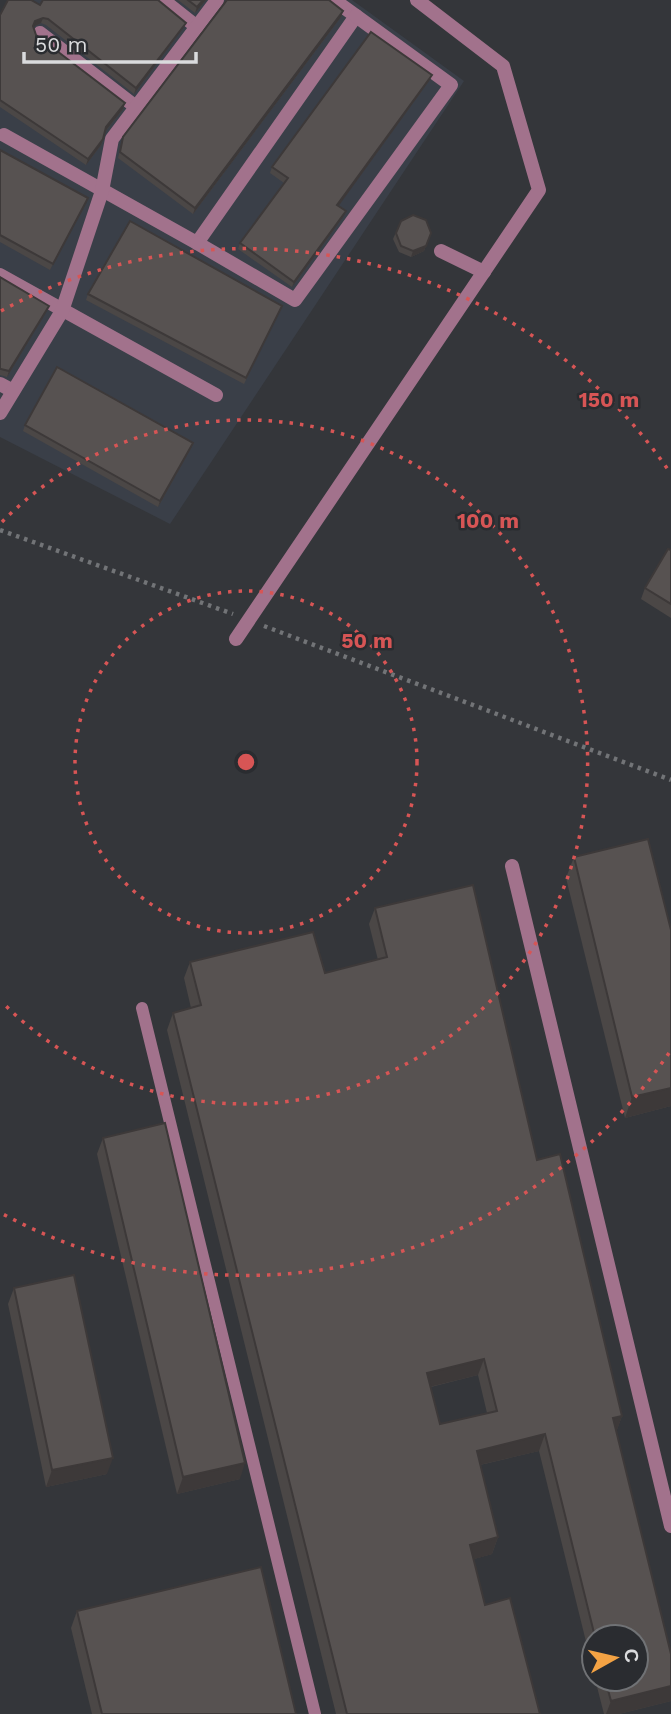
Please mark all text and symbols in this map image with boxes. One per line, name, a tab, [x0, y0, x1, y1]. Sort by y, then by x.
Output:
scale bar	[24, 21, 196, 65]
text: 50 m	[35, 32, 87, 57]
text: 150 m	[579, 387, 639, 412]
text: 100 m	[457, 508, 519, 533]
text: 50 m	[341, 628, 393, 653]
centre of rings	[234, 750, 258, 774]
north arrow	[580, 1623, 650, 1693]
text: С	[619, 1647, 644, 1664]

